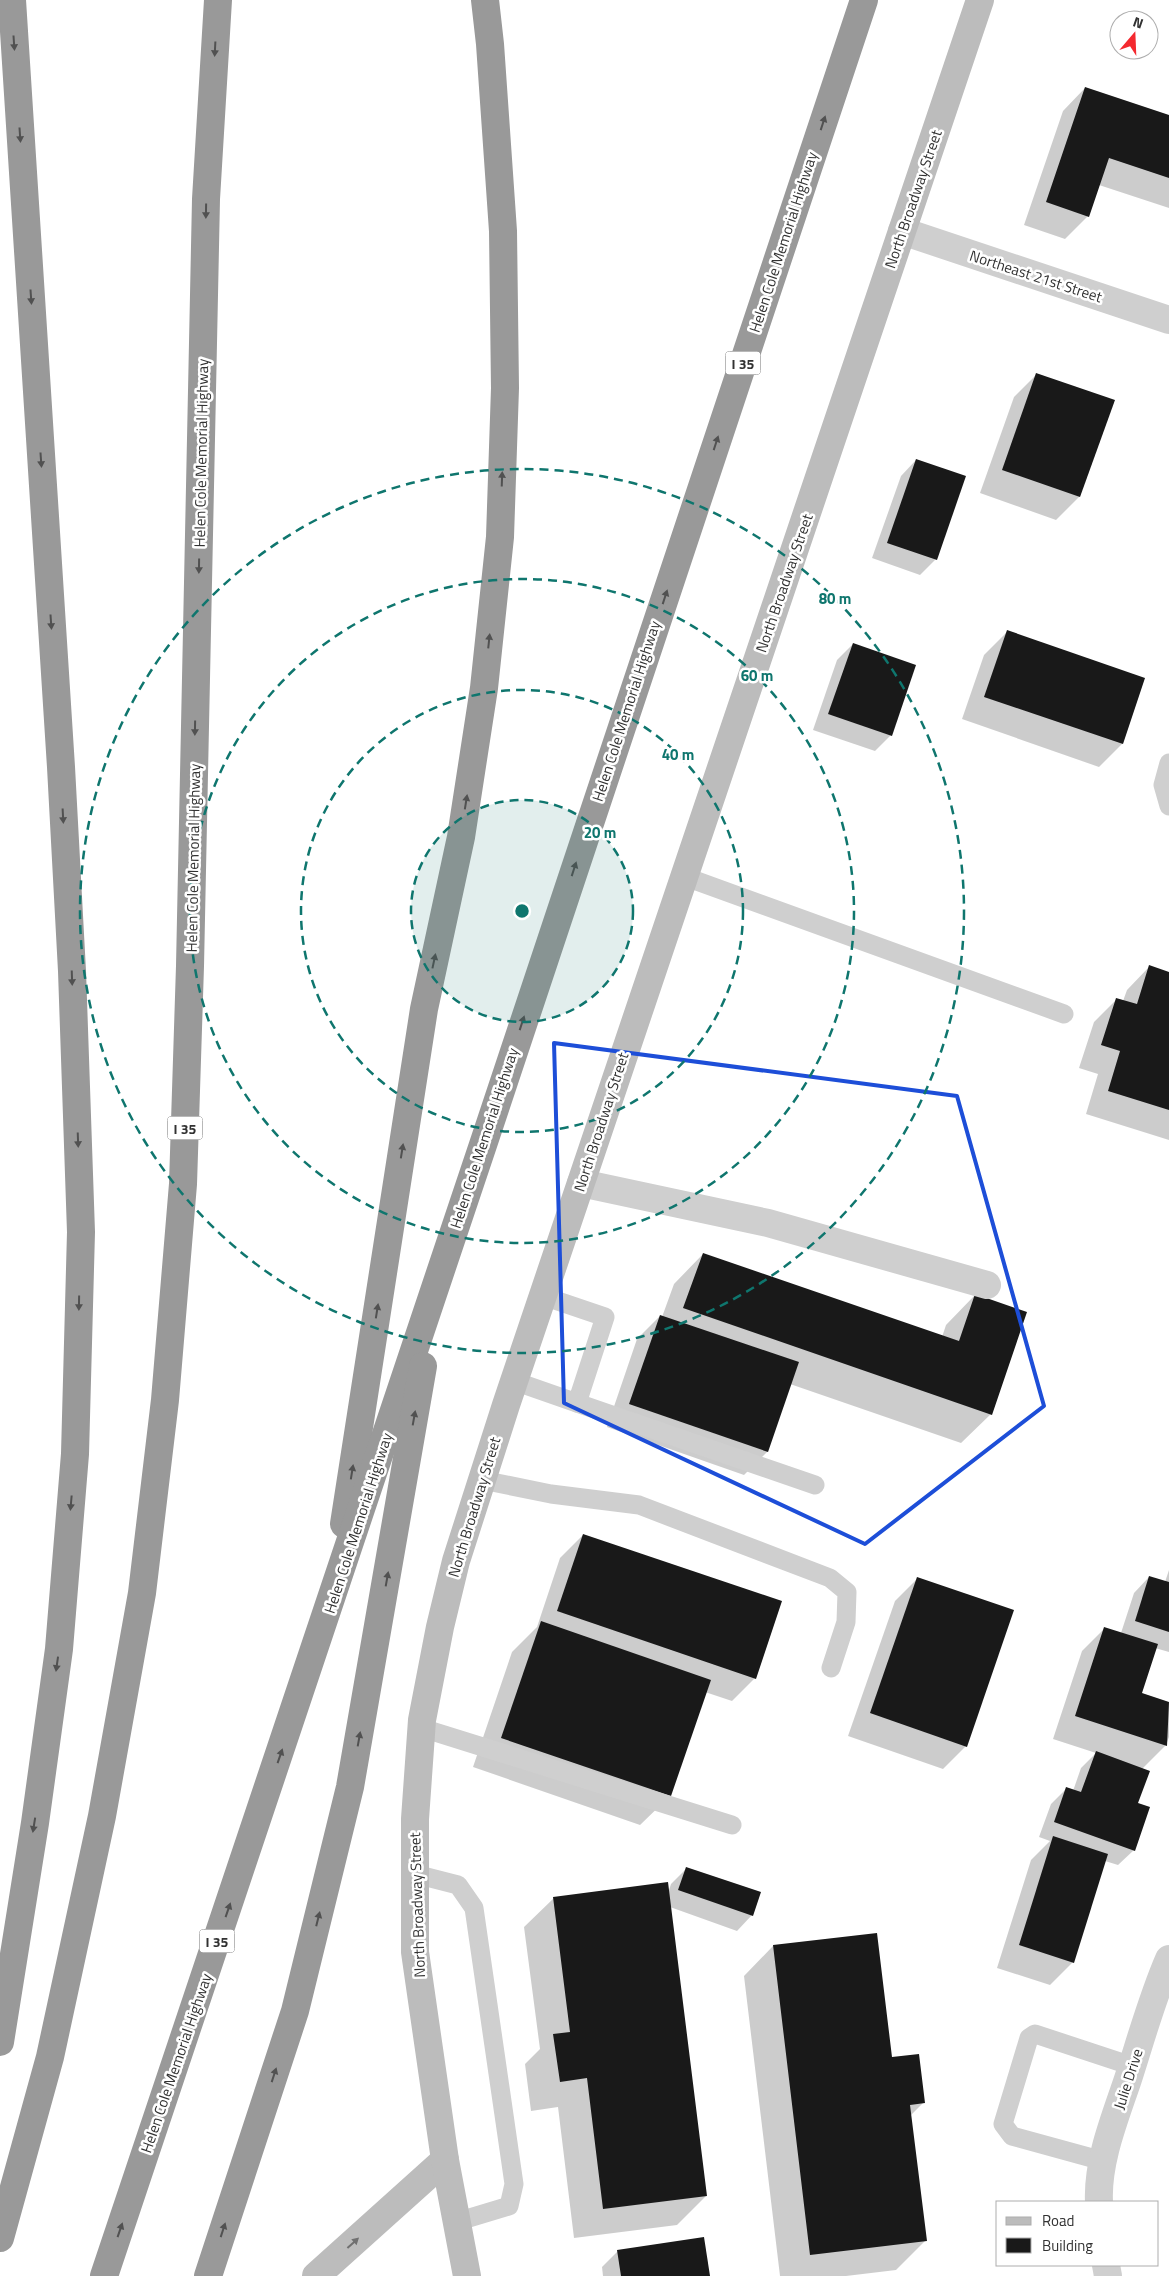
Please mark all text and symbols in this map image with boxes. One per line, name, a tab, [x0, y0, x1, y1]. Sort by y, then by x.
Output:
north arrow	[1109, 10, 1159, 60]
text: N	[1130, 11, 1146, 34]
one-way arrow	[11, 36, 19, 52]
one-way arrow	[210, 41, 218, 57]
one-way arrow	[820, 115, 827, 130]
street label: North Broadway Street	[878, 126, 948, 272]
one-way arrow	[17, 128, 25, 144]
street label: Helen Cole Memorial Highway	[743, 149, 823, 335]
one-way arrow	[202, 203, 210, 219]
street label: Northeast 21st Street	[967, 244, 1106, 309]
one-way arrow	[27, 290, 35, 306]
road number: I 35	[726, 352, 760, 374]
street label: Helen Cole Memorial Highway	[188, 358, 214, 548]
one-way arrow	[713, 435, 720, 450]
one-way arrow	[37, 452, 45, 468]
one-way arrow	[498, 471, 506, 487]
street label: North Broadway Street	[749, 510, 819, 656]
one-way arrow	[195, 558, 203, 574]
text: 80 m	[819, 587, 851, 610]
one-way arrow	[661, 589, 669, 604]
one-way arrow	[48, 614, 56, 630]
street label: Helen Cole Memorial Highway	[586, 618, 666, 804]
one-way arrow	[485, 633, 493, 649]
text: 60 m	[741, 664, 773, 687]
one-way arrow	[191, 721, 199, 737]
text: 40 m	[662, 743, 694, 766]
street label: Helen Cole Memorial Highway	[180, 763, 206, 953]
one-way arrow	[463, 794, 471, 810]
one-way arrow	[60, 808, 68, 824]
text: 20 m	[584, 821, 616, 844]
one-way arrow	[571, 862, 578, 877]
centre of rings	[513, 902, 531, 920]
one-way arrow	[431, 953, 439, 969]
one-way arrow	[68, 970, 76, 986]
one-way arrow	[519, 1016, 527, 1031]
street label: Helen Cole Memorial Highway	[444, 1045, 524, 1231]
street label: North Broadway Street	[568, 1049, 635, 1195]
road number: I 35	[168, 1116, 202, 1140]
one-way arrow	[74, 1133, 82, 1149]
one-way arrow	[398, 1143, 406, 1159]
one-way arrow	[75, 1295, 83, 1311]
one-way arrow	[373, 1303, 381, 1319]
one-way arrow	[411, 1410, 419, 1426]
street label: Helen Cole Memorial Highway	[318, 1430, 398, 1616]
street label: North Broadway Street	[442, 1433, 506, 1580]
one-way arrow	[348, 1464, 356, 1480]
one-way arrow	[67, 1495, 75, 1511]
one-way arrow	[383, 1570, 391, 1586]
one-way arrow	[53, 1657, 61, 1673]
one-way arrow	[355, 1730, 363, 1746]
one-way arrow	[276, 1748, 284, 1763]
one-way arrow	[30, 1818, 38, 1834]
street label: North Broadway Street	[403, 1831, 431, 1978]
one-way arrow	[224, 1902, 232, 1917]
one-way arrow	[314, 1911, 322, 1926]
road number: I 35	[200, 1930, 234, 1952]
street label: Helen Cole Memorial Highway	[134, 1970, 218, 2156]
street label: Julie Drive	[1107, 2046, 1149, 2112]
one-way arrow	[271, 2068, 278, 2083]
legend	[996, 2201, 1159, 2266]
text: Road	[1042, 2209, 1074, 2232]
one-way arrow	[116, 2222, 124, 2237]
one-way arrow	[220, 2222, 228, 2237]
text: Building	[1042, 2234, 1093, 2257]
one-way arrow	[346, 2238, 359, 2249]

